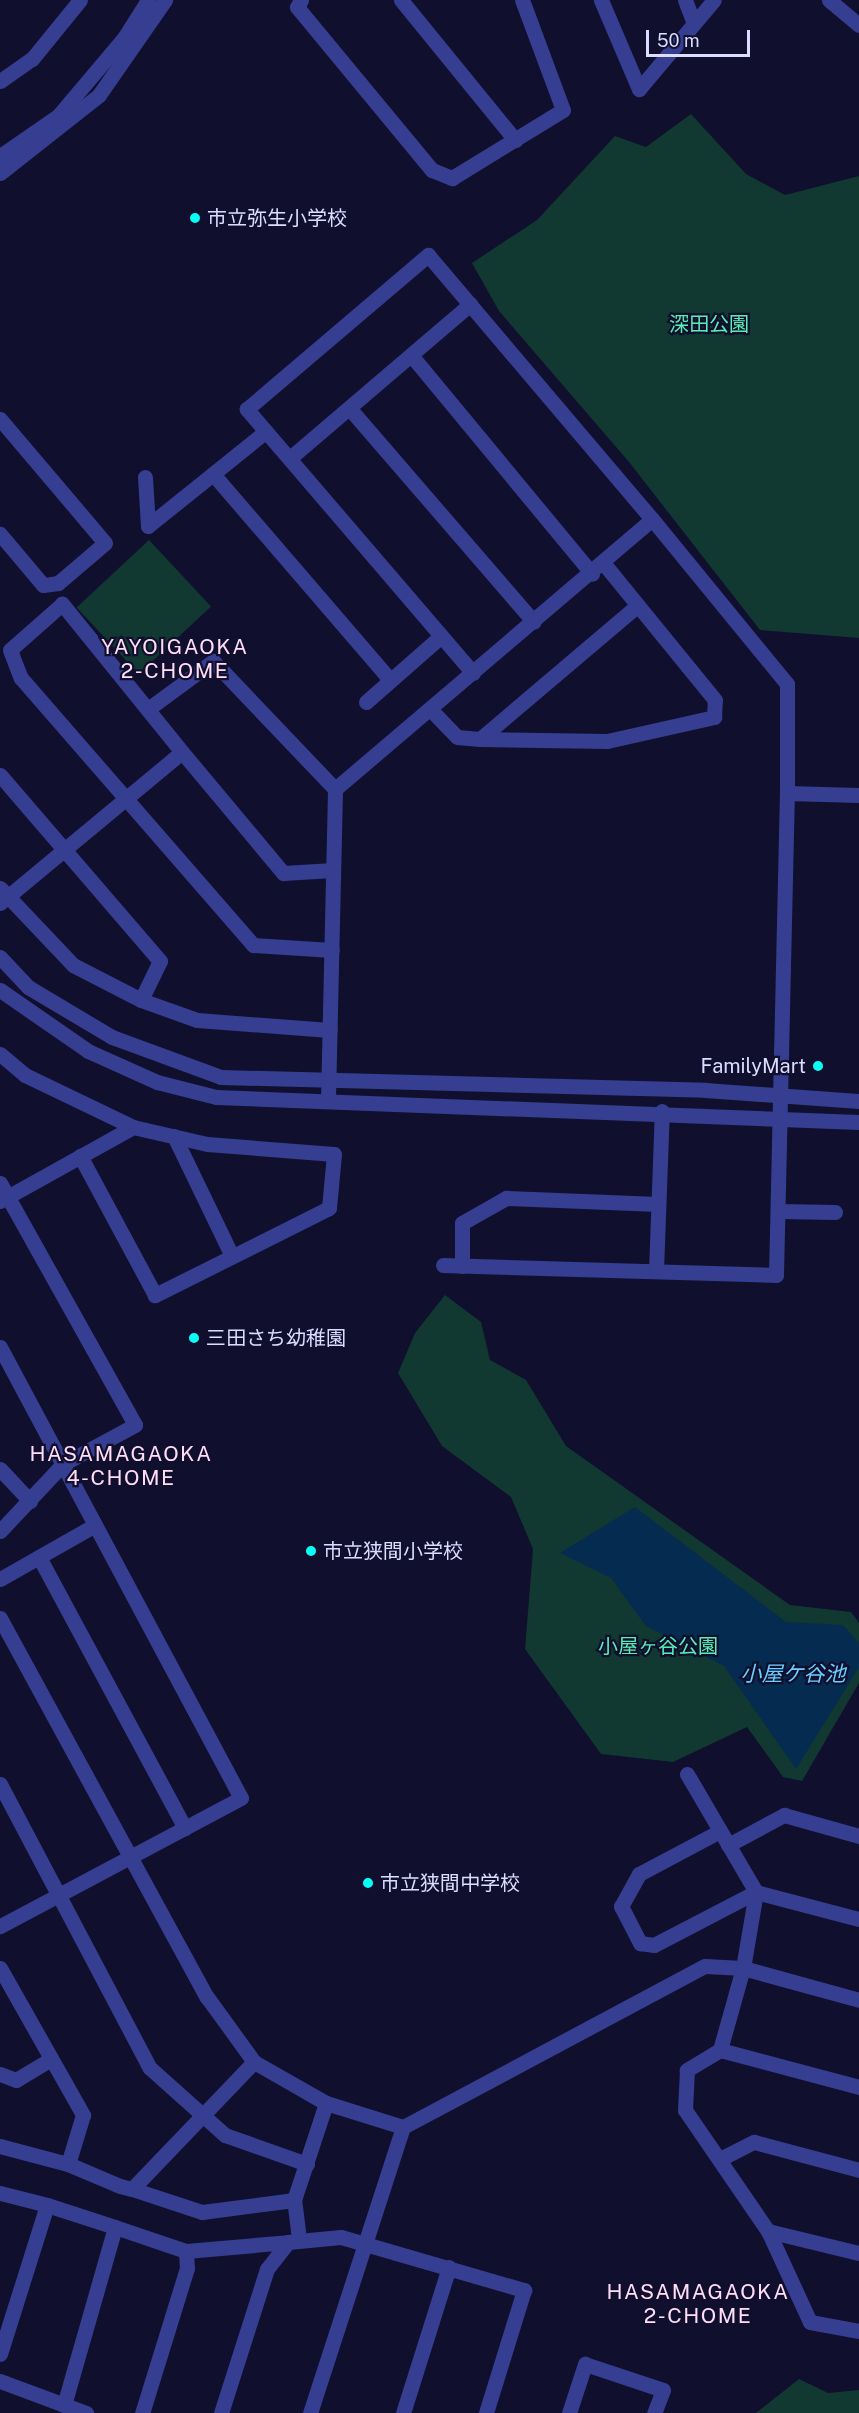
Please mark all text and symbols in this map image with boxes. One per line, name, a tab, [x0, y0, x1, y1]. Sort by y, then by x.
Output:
scale bar	[649, 18, 752, 56]
text: 50 m	[657, 30, 700, 51]
place label: 市立弥生小学校	[207, 206, 347, 230]
marker: 市立弥生小学校	[188, 211, 202, 225]
park label: 深田公園	[669, 312, 749, 336]
district label: YAYOIGAOKA 2-CHOME	[101, 634, 249, 684]
place label: FamilyMart	[701, 1054, 806, 1078]
marker: FamilyMart	[811, 1059, 825, 1073]
place label: 三田さち幼稚園	[206, 1326, 346, 1350]
marker: 三田さち幼稚園	[187, 1331, 201, 1345]
district label: HASAMAGAOKA 4-CHOME	[29, 1441, 213, 1491]
place label: 市立狭間小学校	[323, 1539, 463, 1563]
marker: 市立狭間小学校	[304, 1544, 318, 1558]
park label: 小屋ヶ谷公園	[598, 1634, 718, 1658]
water label: 小屋ケ谷池	[741, 1661, 845, 1687]
place label: 市立狭間中学校	[380, 1871, 520, 1895]
marker: 市立狭間中学校	[361, 1876, 375, 1890]
district label: HASAMAGAOKA 2-CHOME	[606, 2279, 790, 2329]

